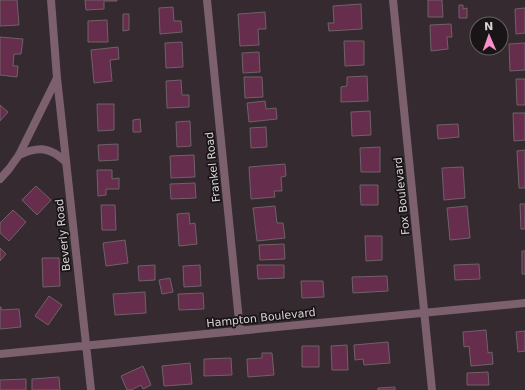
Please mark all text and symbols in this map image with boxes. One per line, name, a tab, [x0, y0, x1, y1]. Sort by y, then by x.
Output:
north arrow	[469, 16, 509, 56]
text: N	[484, 20, 494, 33]
street label: Frankel Road	[203, 131, 223, 203]
street label: Fox Boulevard	[391, 157, 413, 235]
street label: Beverly Road	[53, 198, 73, 272]
street label: Hampton Boulevard	[206, 306, 316, 330]

